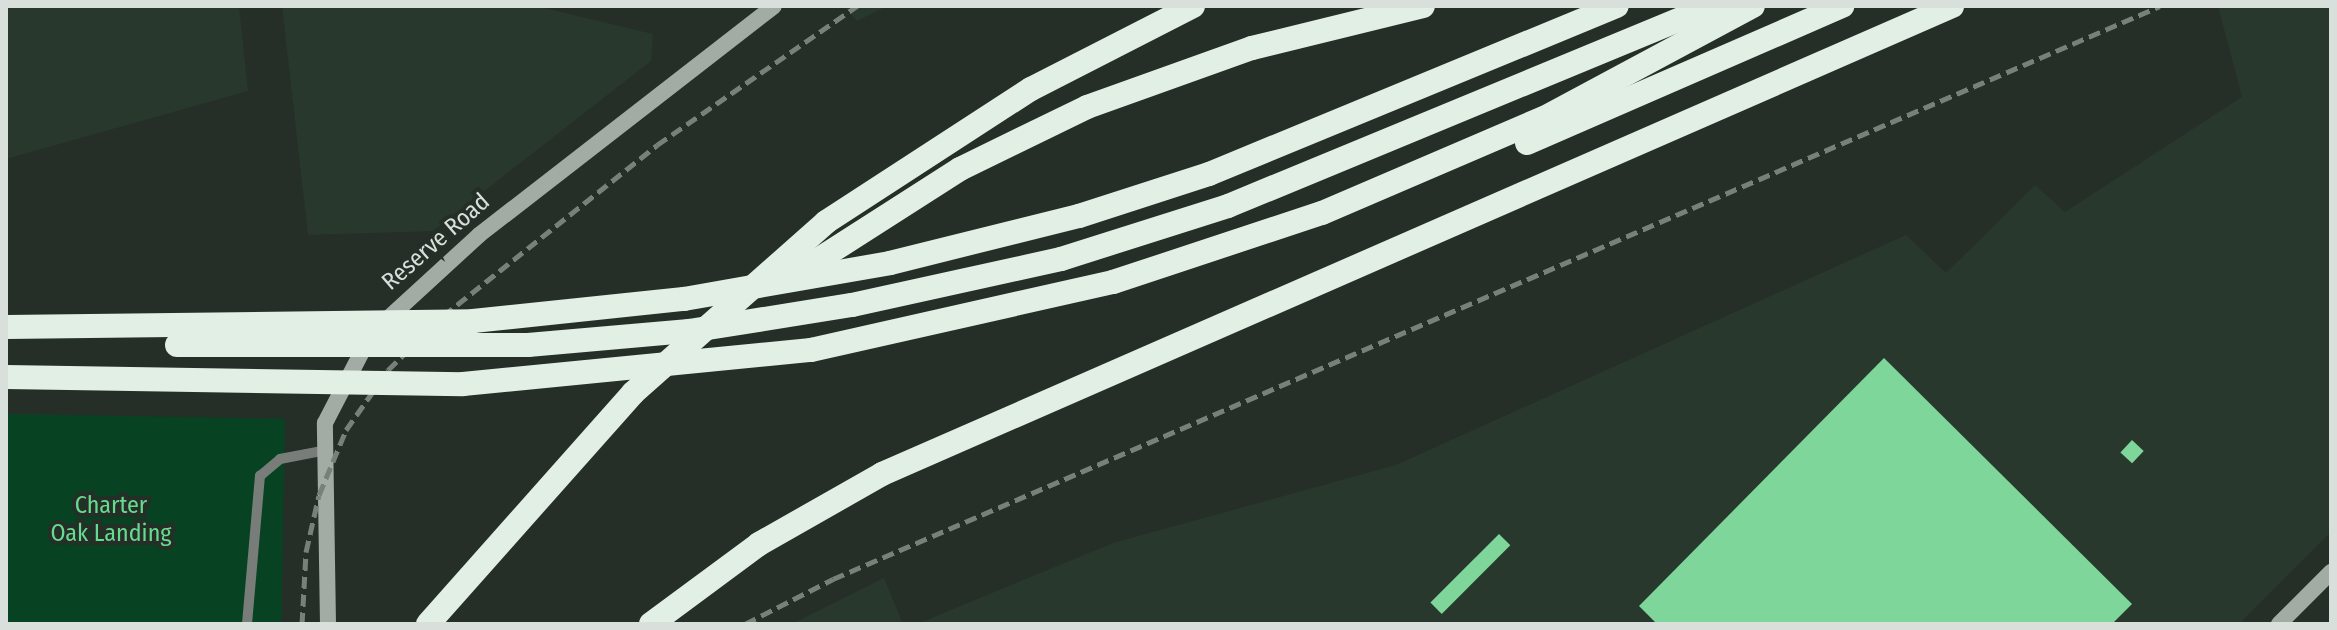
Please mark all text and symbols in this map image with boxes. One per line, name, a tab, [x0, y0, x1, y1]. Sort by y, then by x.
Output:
street label: Reserve Road	[376, 188, 496, 296]
park label: Charter Oak Landing	[50, 492, 172, 548]

